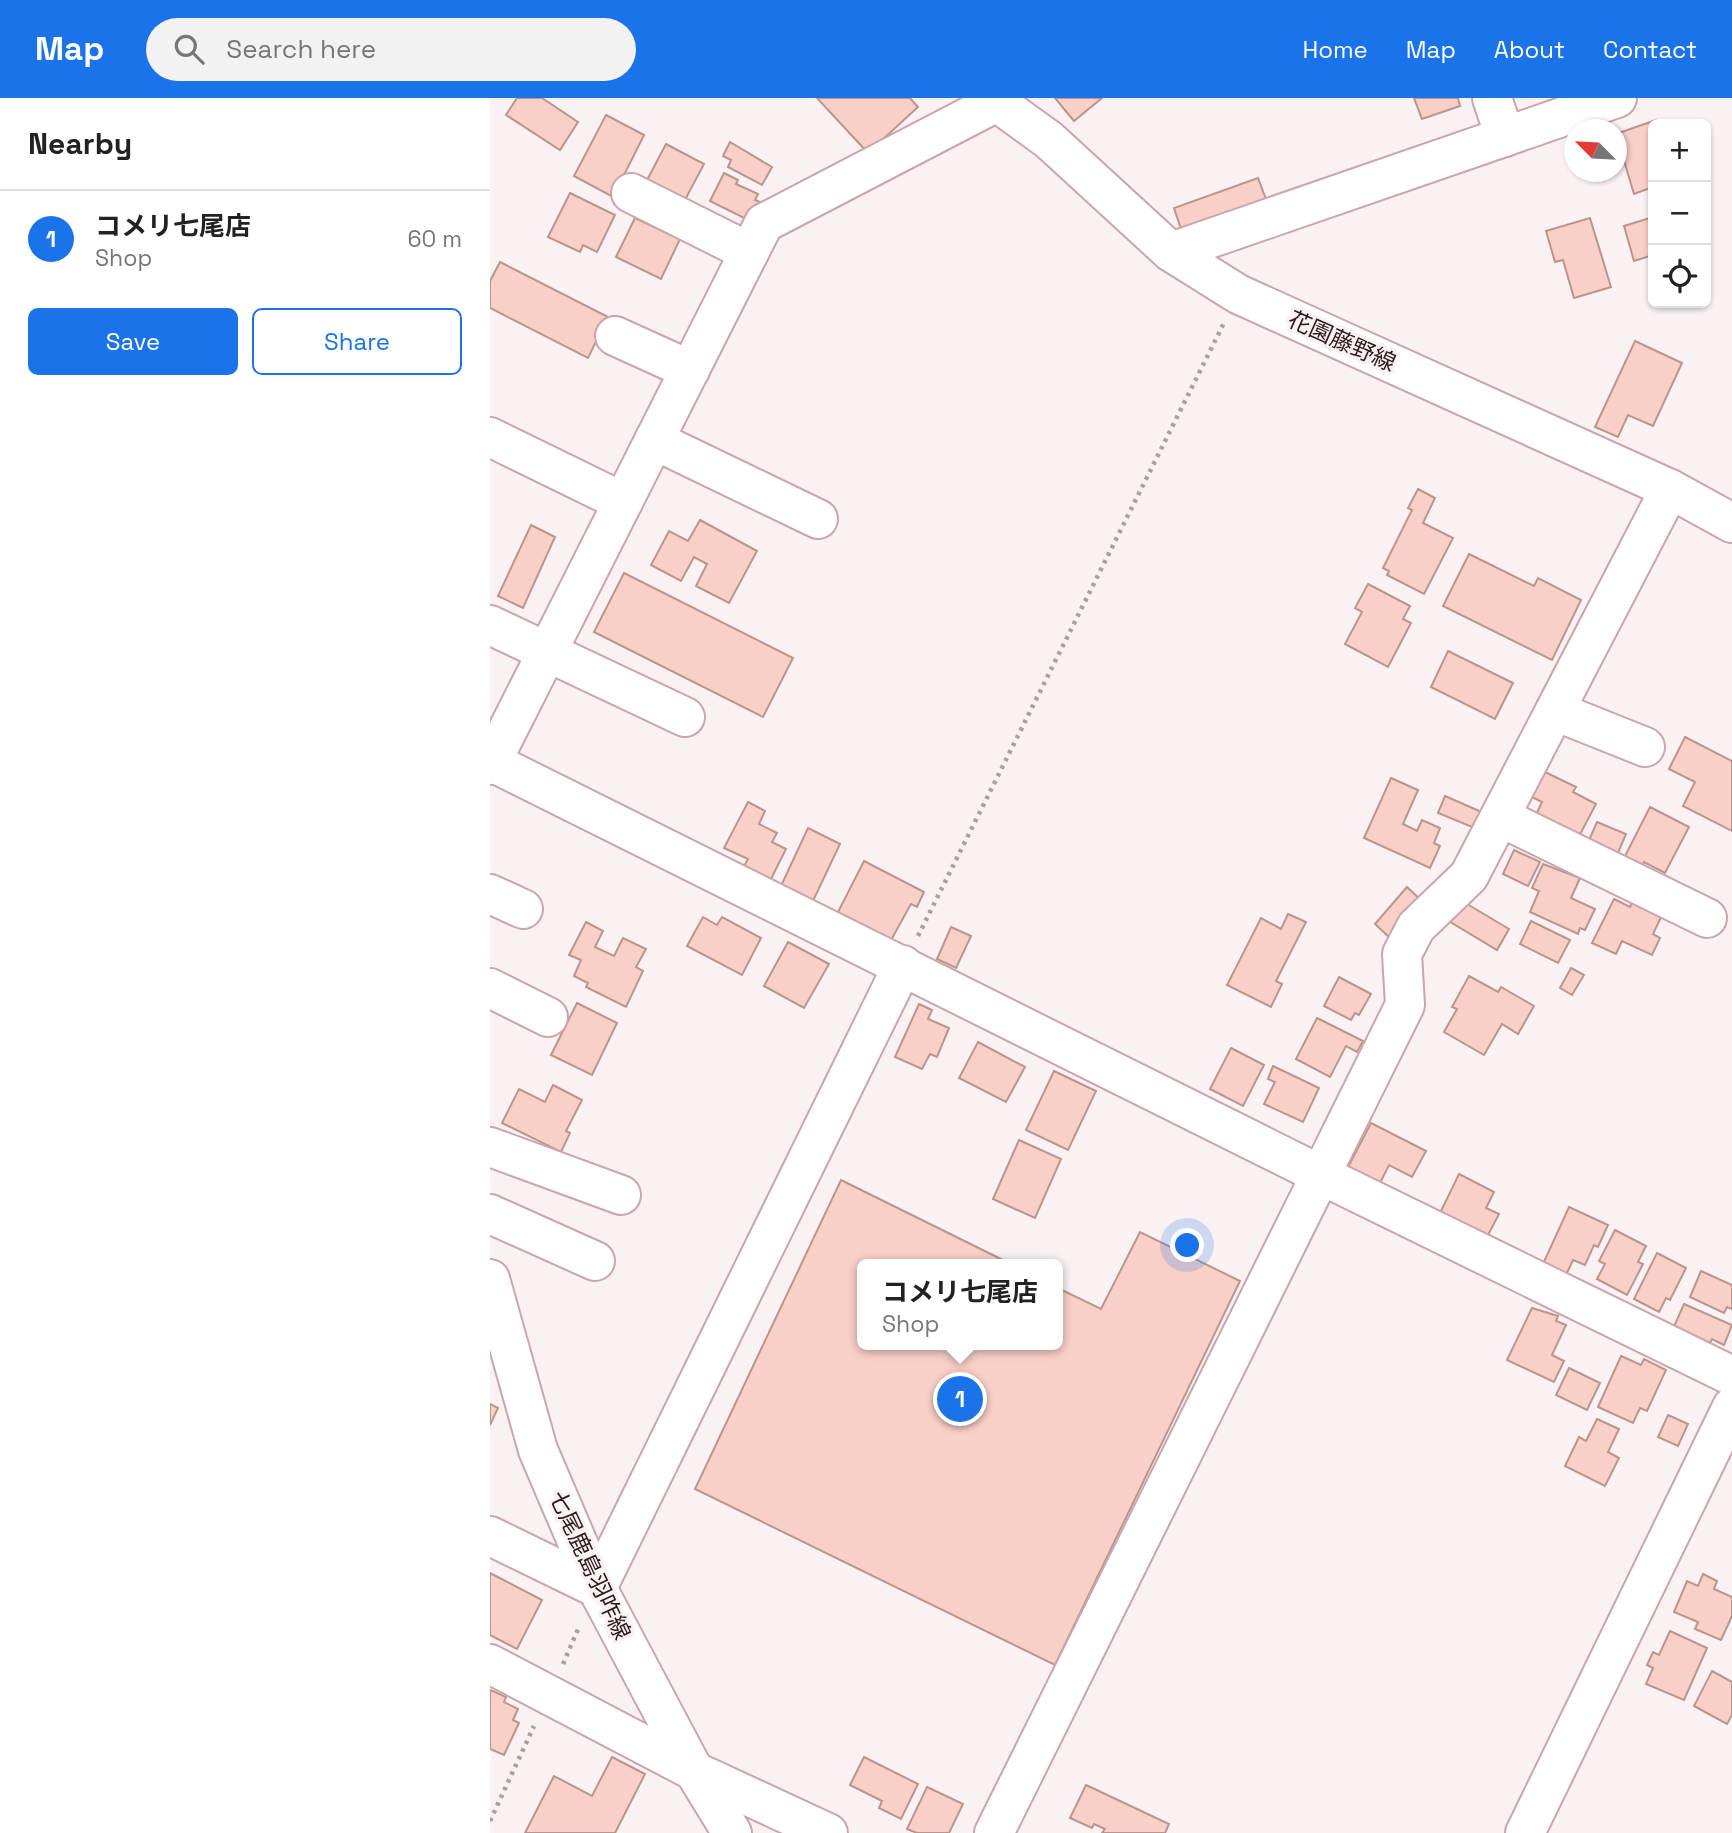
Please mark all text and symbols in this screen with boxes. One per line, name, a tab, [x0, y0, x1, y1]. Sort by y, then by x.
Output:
search box	[146, 18, 636, 81]
text: Map	[35, 28, 104, 70]
icon: search	[170, 30, 208, 68]
text: Search here	[226, 32, 376, 66]
text: Home	[1302, 34, 1368, 65]
text: Map	[1406, 34, 1456, 65]
text: About	[1494, 34, 1565, 65]
text: Contact	[1603, 34, 1697, 65]
north arrow	[1564, 119, 1627, 182]
map controls	[1648, 119, 1711, 308]
button: +	[1648, 119, 1711, 182]
text: Nearby	[28, 124, 132, 163]
button: −	[1648, 182, 1711, 245]
text: コメリ七尾店	[95, 209, 251, 243]
text: 1	[46, 224, 56, 254]
text: 60 m	[407, 224, 462, 254]
text: Shop	[95, 243, 152, 273]
button: locate	[1648, 245, 1711, 308]
street label: 花園藤野線	[1283, 304, 1401, 378]
button: Save	[28, 308, 238, 375]
button: Share	[252, 308, 462, 375]
your location	[1170, 1228, 1204, 1262]
popup	[857, 1259, 1063, 1350]
text: コメリ七尾店	[882, 1275, 1038, 1309]
text: Shop	[882, 1309, 939, 1339]
pin: 1	[937, 1373, 983, 1425]
street label: 七尾鹿島羽咋線	[542, 1486, 638, 1644]

